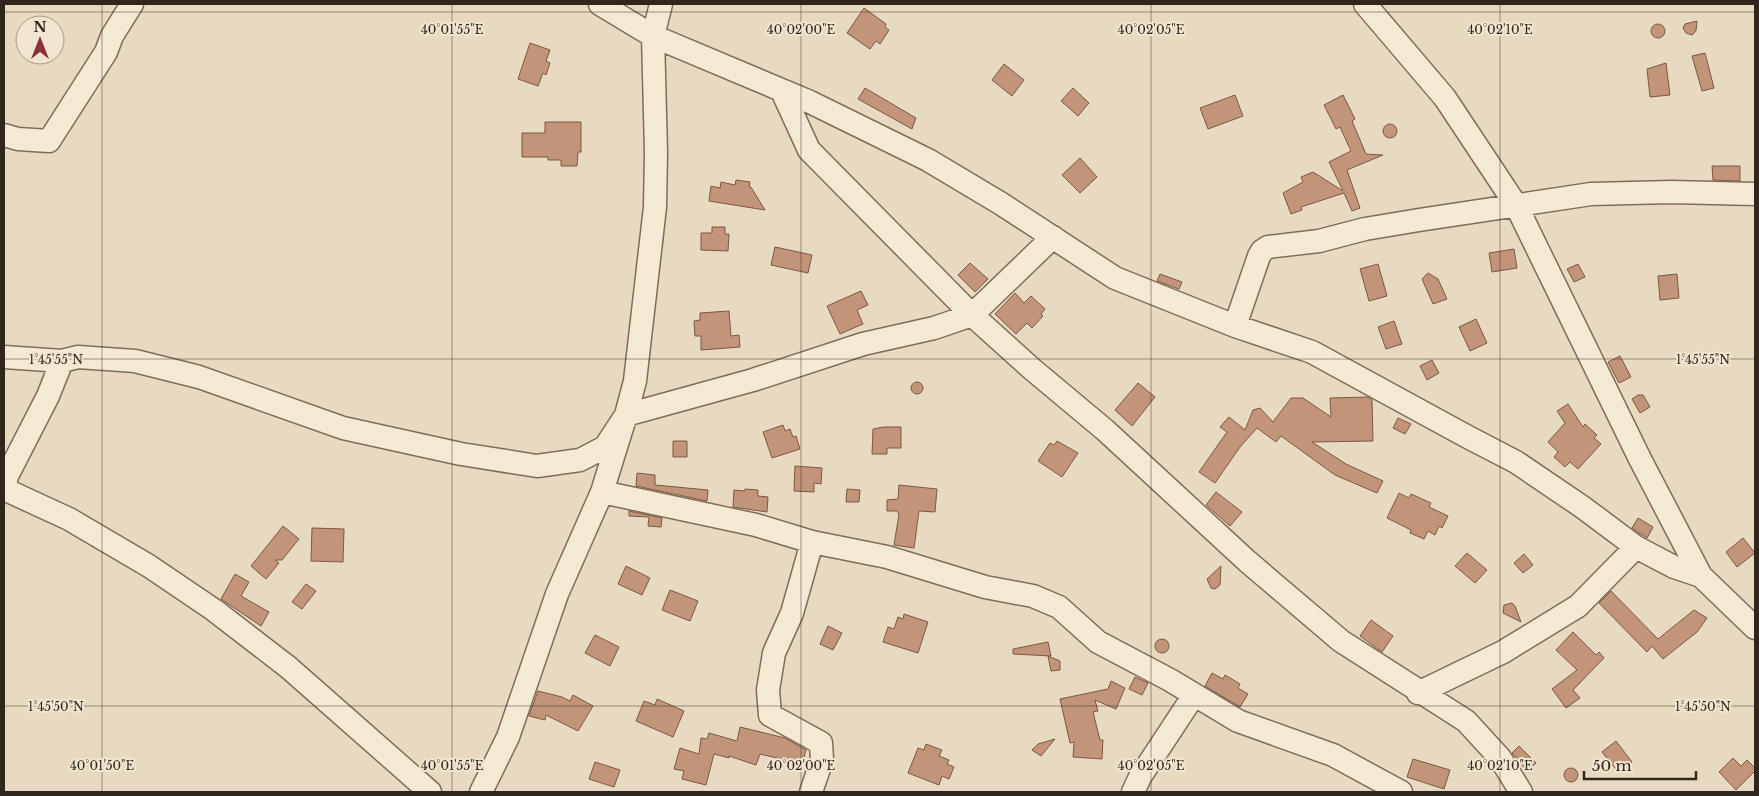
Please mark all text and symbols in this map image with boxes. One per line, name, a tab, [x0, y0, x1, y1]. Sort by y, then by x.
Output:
north arrow	[15, 15, 65, 65]
text: N	[33, 18, 47, 36]
text: 40°01'55"E	[421, 22, 484, 37]
text: 40°02'00"E	[767, 22, 836, 37]
text: 40°02'05"E	[1118, 22, 1185, 37]
text: 40°02'10"E	[1467, 22, 1533, 37]
text: 1°45'55"N	[29, 352, 83, 367]
text: 1°45'55"N	[1676, 352, 1730, 367]
text: 1°45'50"N	[28, 699, 84, 714]
text: 1°45'50"N	[1675, 699, 1731, 714]
scale bar	[1584, 748, 1696, 780]
text: 50 m	[1592, 756, 1632, 775]
text: 40°01'50"E	[70, 758, 135, 773]
text: 40°01'55"E	[421, 758, 484, 773]
text: 40°02'00"E	[767, 758, 836, 773]
text: 40°02'05"E	[1118, 758, 1185, 773]
text: 40°02'10"E	[1467, 758, 1533, 773]

